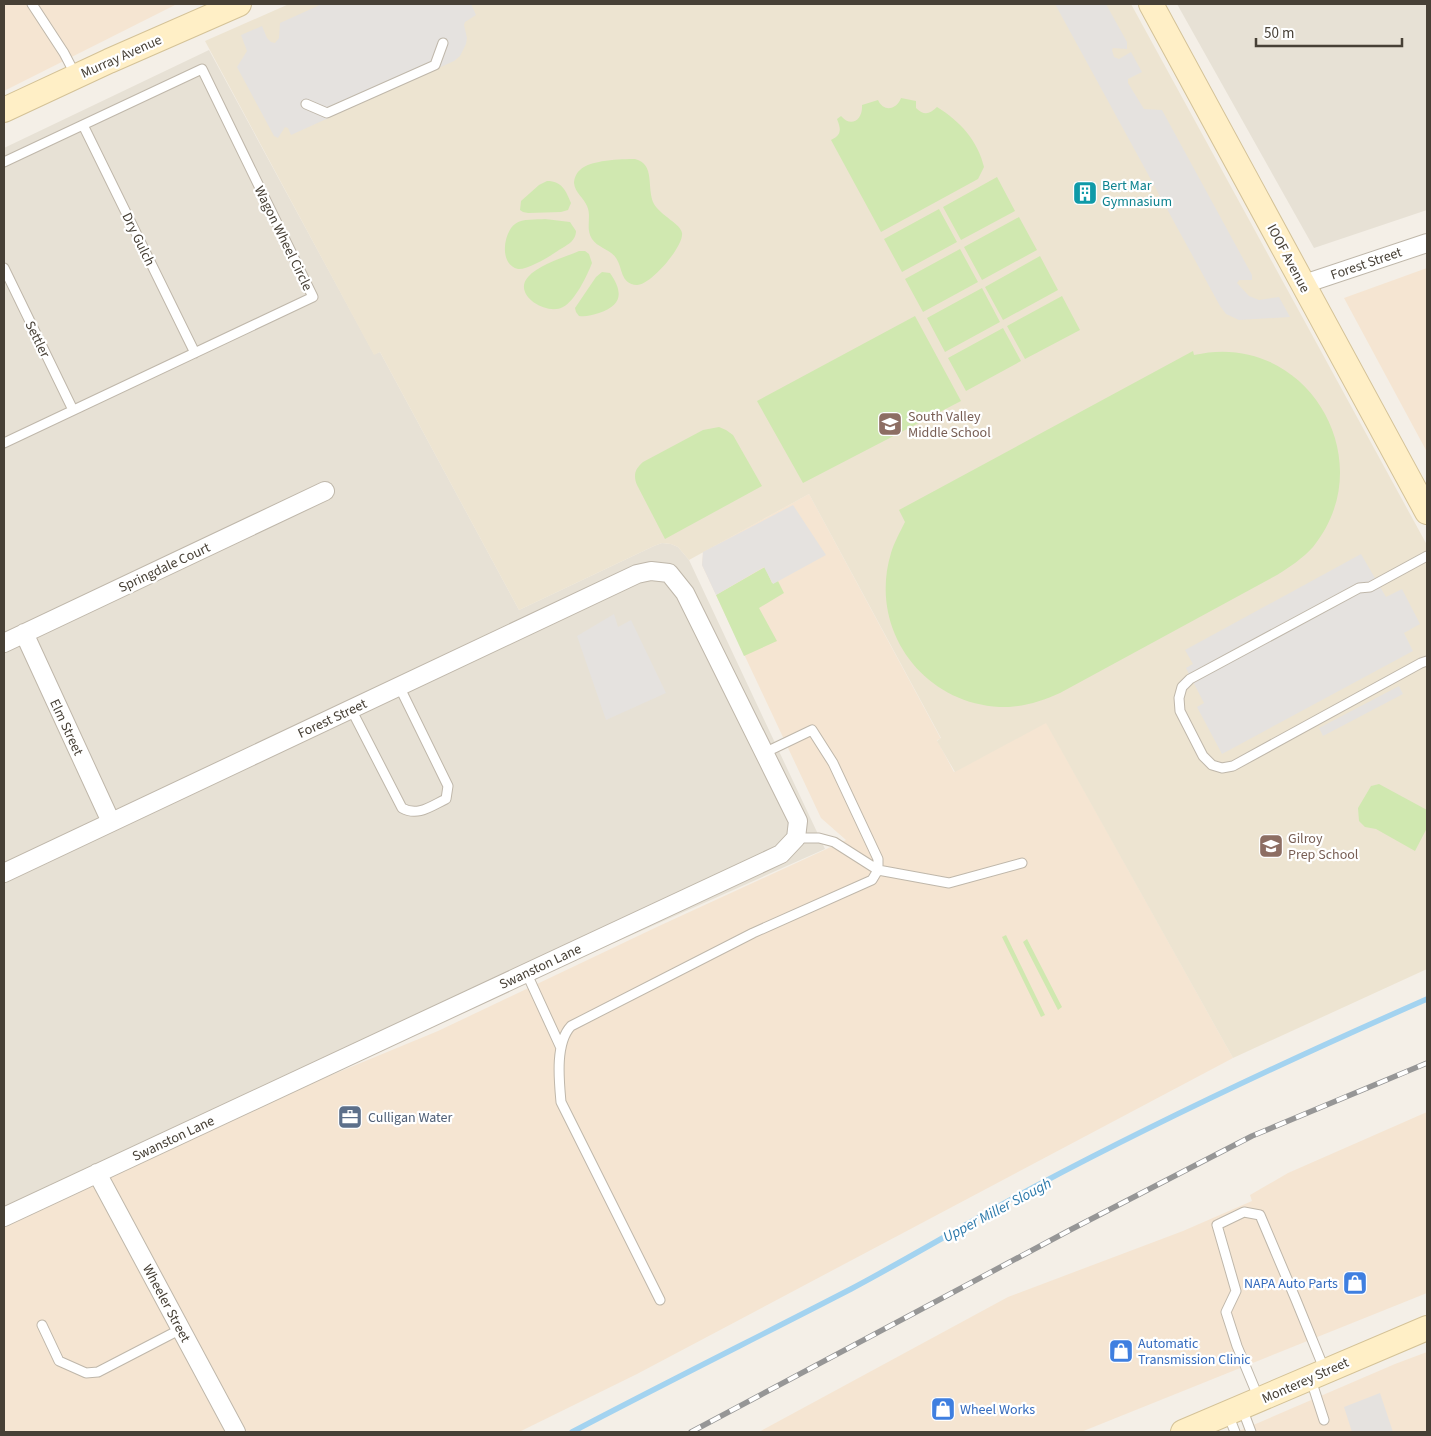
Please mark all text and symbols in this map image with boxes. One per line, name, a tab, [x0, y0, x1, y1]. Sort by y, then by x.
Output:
scale bar	[1256, 15, 1402, 47]
text: 50 m	[1264, 23, 1294, 44]
street label: Murray Avenue	[78, 30, 165, 84]
place label: Bert Mar Gymnasium	[1102, 176, 1172, 212]
building icon: Bert Mar Gymnasium	[1072, 180, 1098, 206]
street label: Wagon Wheel Circle	[249, 183, 317, 294]
street label: Dry Gulch	[117, 209, 160, 269]
street label: IOOF Avenue	[1262, 221, 1315, 296]
street label: Forest Street	[1328, 242, 1405, 285]
street label: Settler	[20, 318, 55, 361]
place label: South Valley Middle School	[908, 407, 991, 443]
school or university icon: South Valley Middle School	[877, 411, 903, 437]
street label: Springdale Court	[115, 538, 214, 598]
street label: Forest Street	[295, 694, 370, 744]
street label: Elm Street	[44, 696, 88, 759]
place label: Gilroy Prep School	[1288, 829, 1359, 865]
school or university icon: Gilroy Prep School	[1258, 833, 1284, 859]
street label: Swanston Lane	[496, 939, 585, 995]
office icon: Culligan Water	[337, 1104, 363, 1130]
place label: Culligan Water	[368, 1108, 453, 1128]
street label: Swanston Lane	[129, 1111, 218, 1167]
water label: Upper Miller Slough	[939, 1173, 1055, 1248]
street label: Wheeler Street	[137, 1261, 195, 1346]
shop icon: NAPA Auto Parts	[1342, 1270, 1368, 1296]
place label: NAPA Auto Parts	[1244, 1274, 1338, 1294]
place label: Automatic Transmission Clinic	[1138, 1334, 1251, 1370]
shop icon: Automatic Transmission Clinic	[1108, 1338, 1134, 1364]
street label: Monterey Street	[1259, 1353, 1352, 1409]
shop icon: Wheel Works	[930, 1396, 956, 1422]
place label: Wheel Works	[960, 1400, 1035, 1420]

